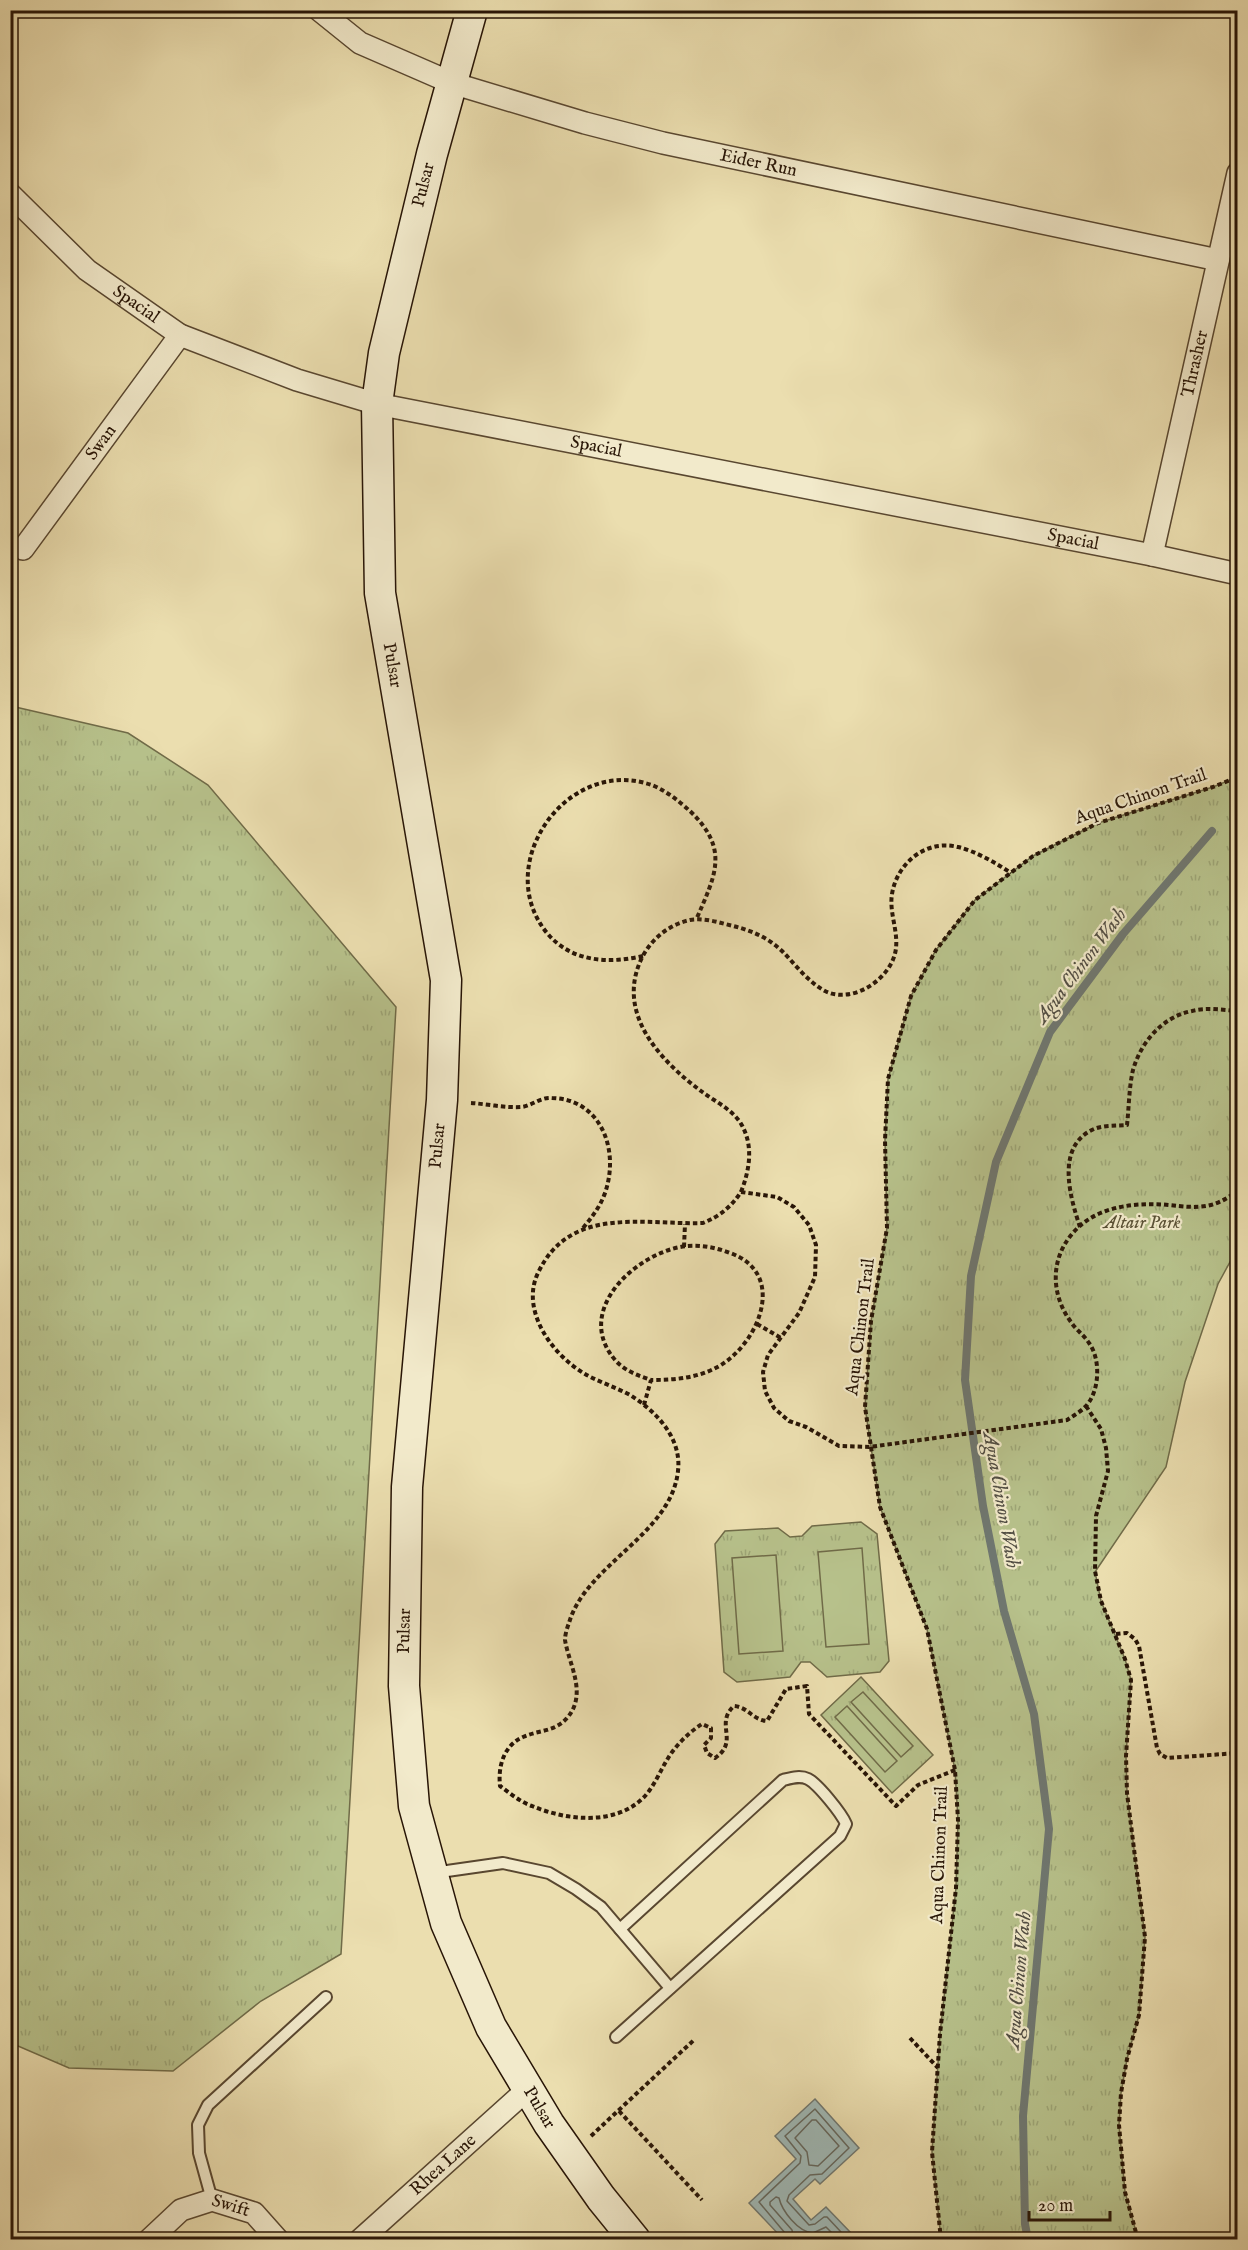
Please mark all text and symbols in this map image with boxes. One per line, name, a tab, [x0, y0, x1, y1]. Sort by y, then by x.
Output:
street label: Eider Run	[718, 144, 800, 183]
street label: Pulsar	[407, 160, 441, 210]
street label: Spacial	[108, 280, 164, 329]
street label: Thrasher	[1176, 328, 1214, 399]
street label: Swan	[81, 420, 122, 465]
street label: Spacial	[569, 430, 624, 463]
street label: Spacial	[1046, 523, 1101, 556]
street label: Pulsar	[377, 641, 408, 690]
street label: Aqua Chinon Trail	[1071, 764, 1210, 831]
water label: Agua Chinon Wash	[1028, 903, 1134, 1031]
street label: Pulsar	[425, 1122, 451, 1170]
park label: Altair Park	[1102, 1212, 1180, 1235]
street label: Aqua Chinon Trail	[841, 1257, 881, 1398]
water label: Agua Chinon Wash	[975, 1428, 1025, 1571]
street label: Pulsar	[393, 1608, 417, 1654]
street label: Aqua Chinon Trail	[926, 1786, 954, 1925]
water label: Agua Chinon Wash	[1000, 1910, 1039, 2052]
street label: Pulsar	[518, 2082, 561, 2134]
street label: Rhea Lane	[405, 2129, 481, 2201]
scale bar	[1029, 2184, 1110, 2222]
street label: Swift	[209, 2189, 252, 2222]
text: 20 m	[1038, 2195, 1073, 2218]

